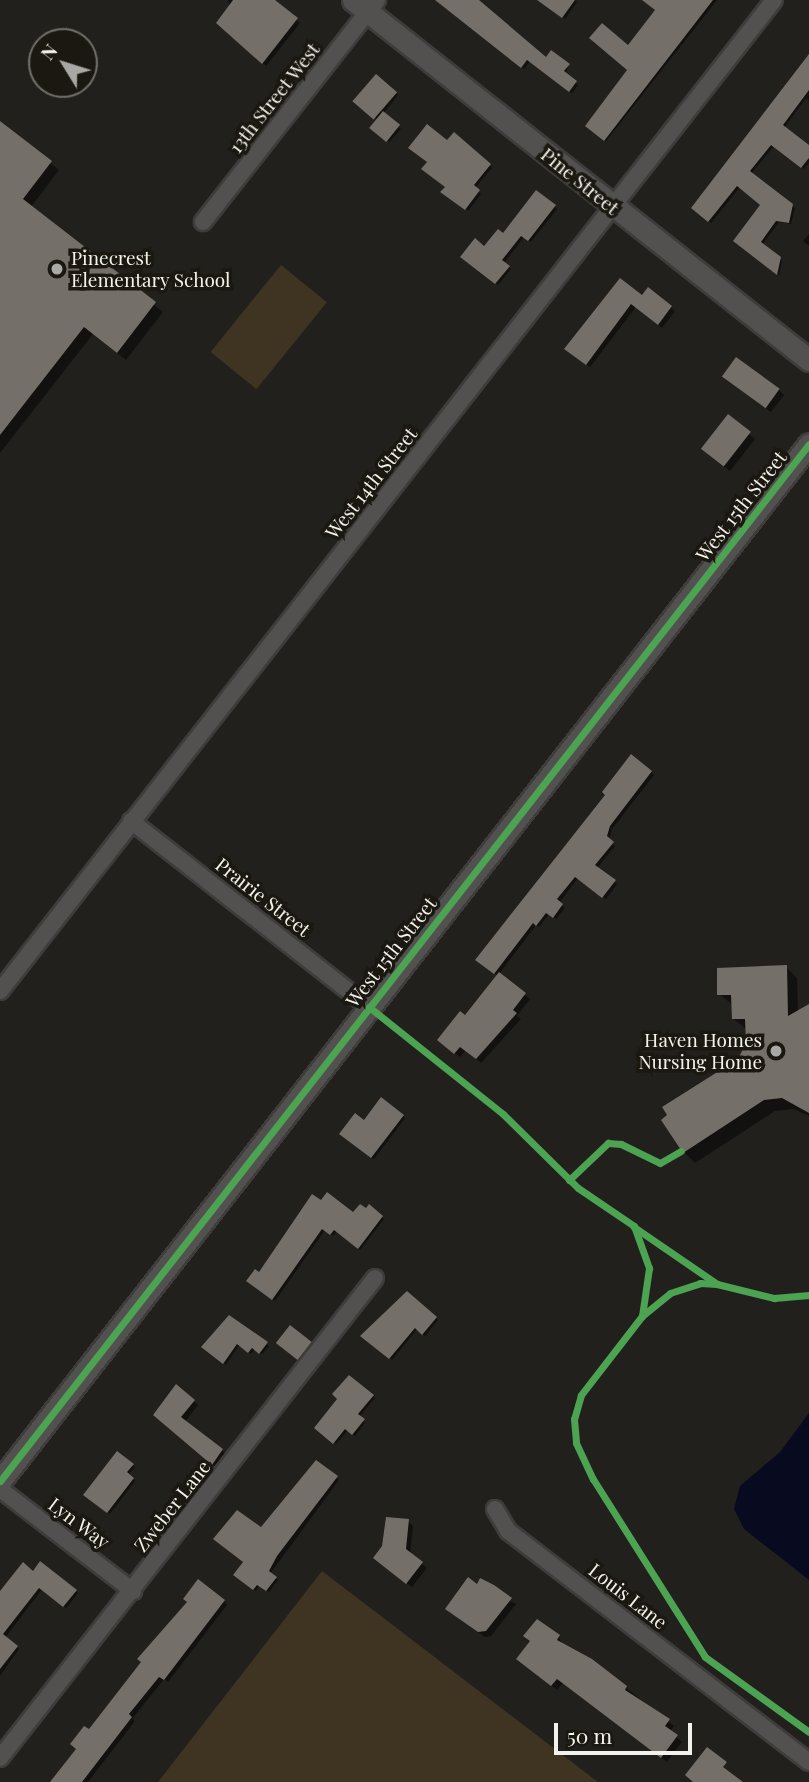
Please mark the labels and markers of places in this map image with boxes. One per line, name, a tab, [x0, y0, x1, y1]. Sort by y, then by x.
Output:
place label: Pinecrest Elementary School	[71, 247, 231, 291]
marker: Pinecrest Elementary School	[49, 261, 65, 277]
place label: Haven Homes Nursing Home	[638, 1029, 762, 1073]
marker: Haven Homes Nursing Home	[768, 1043, 784, 1059]

